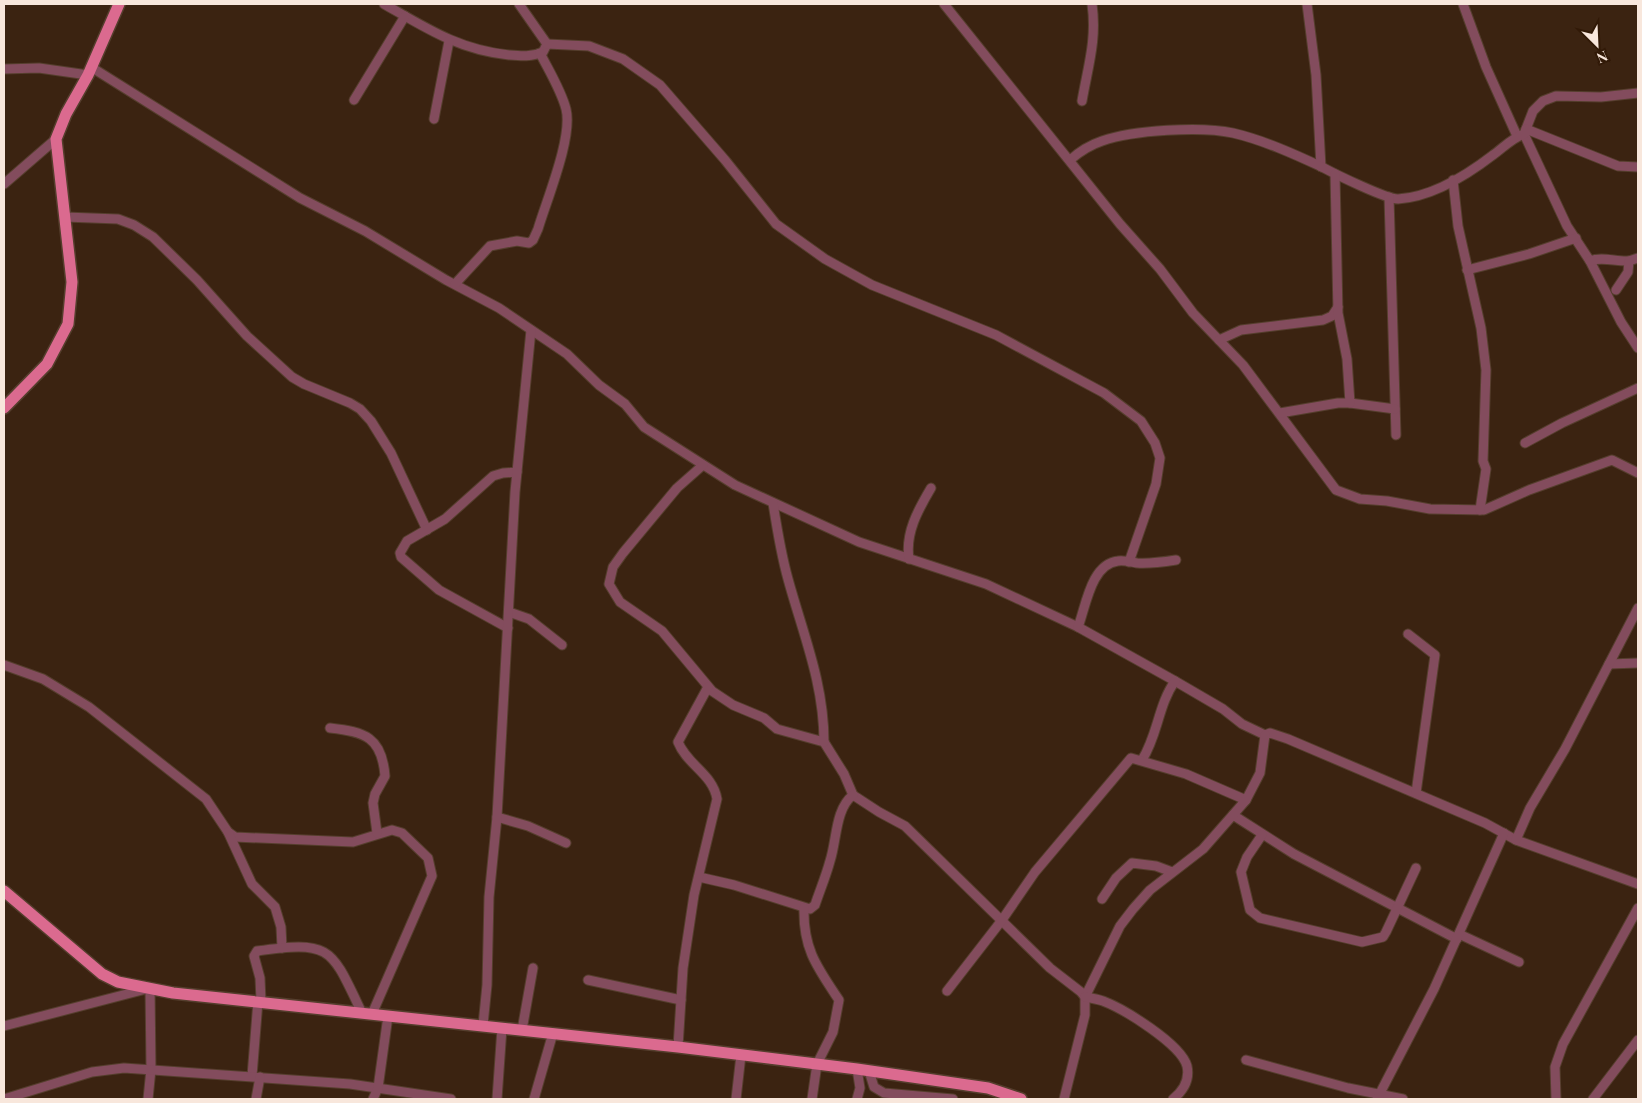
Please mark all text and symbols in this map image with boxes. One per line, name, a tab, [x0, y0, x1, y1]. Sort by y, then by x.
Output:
north arrow	[1572, 20, 1622, 70]
text: N	[1594, 47, 1611, 68]

